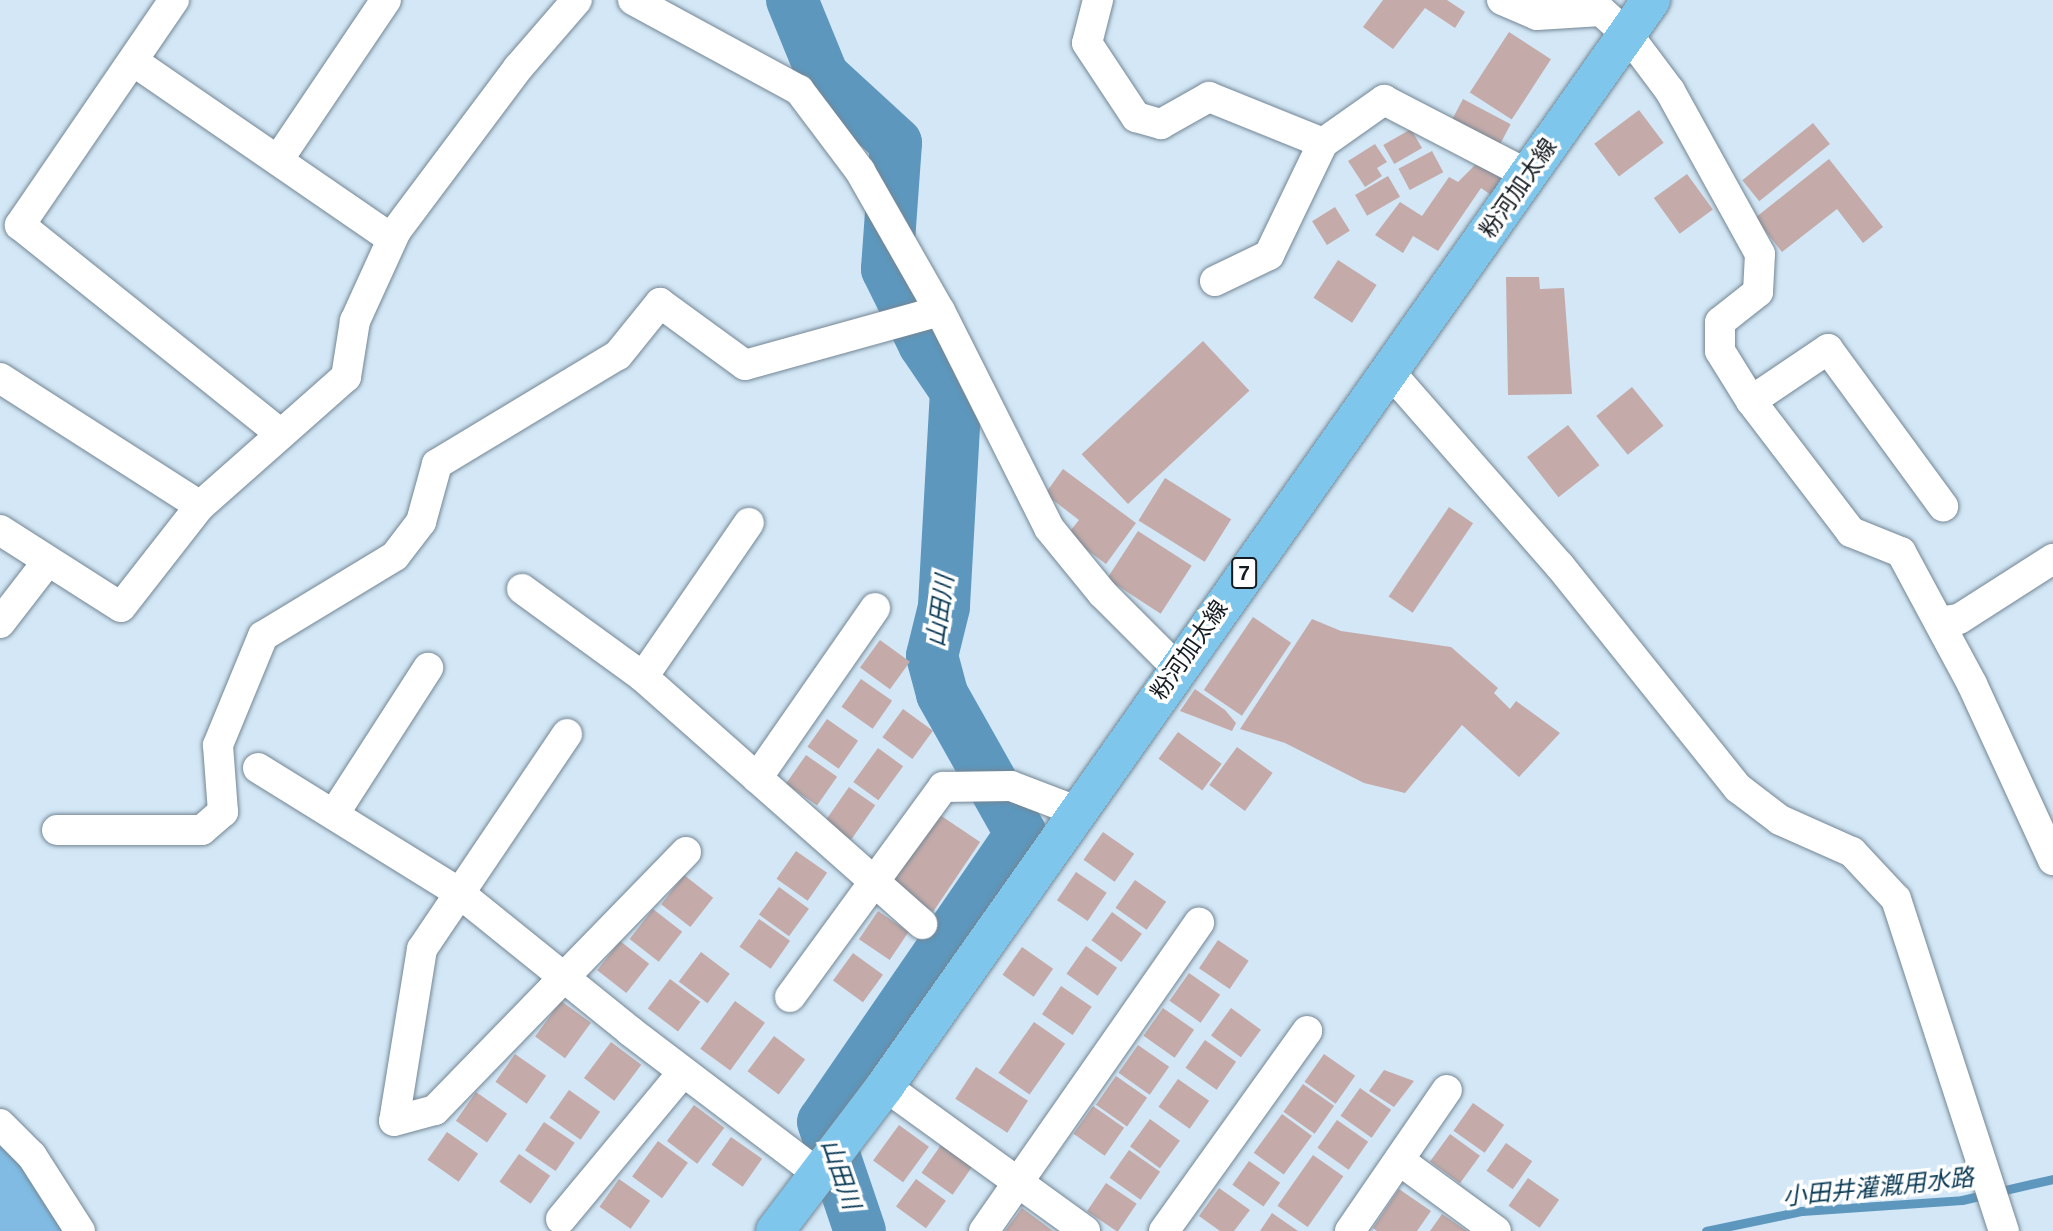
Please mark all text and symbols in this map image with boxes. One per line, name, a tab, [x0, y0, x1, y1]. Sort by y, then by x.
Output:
street label: 粉河加太線	[1474, 133, 1562, 243]
road number: 7	[1230, 556, 1258, 590]
water label: 山田川	[921, 573, 959, 649]
street label: 粉河加太線	[1145, 595, 1233, 705]
water label: 山田川	[816, 1135, 866, 1213]
water label: 小田井灌漑用水路	[1781, 1163, 1975, 1211]

